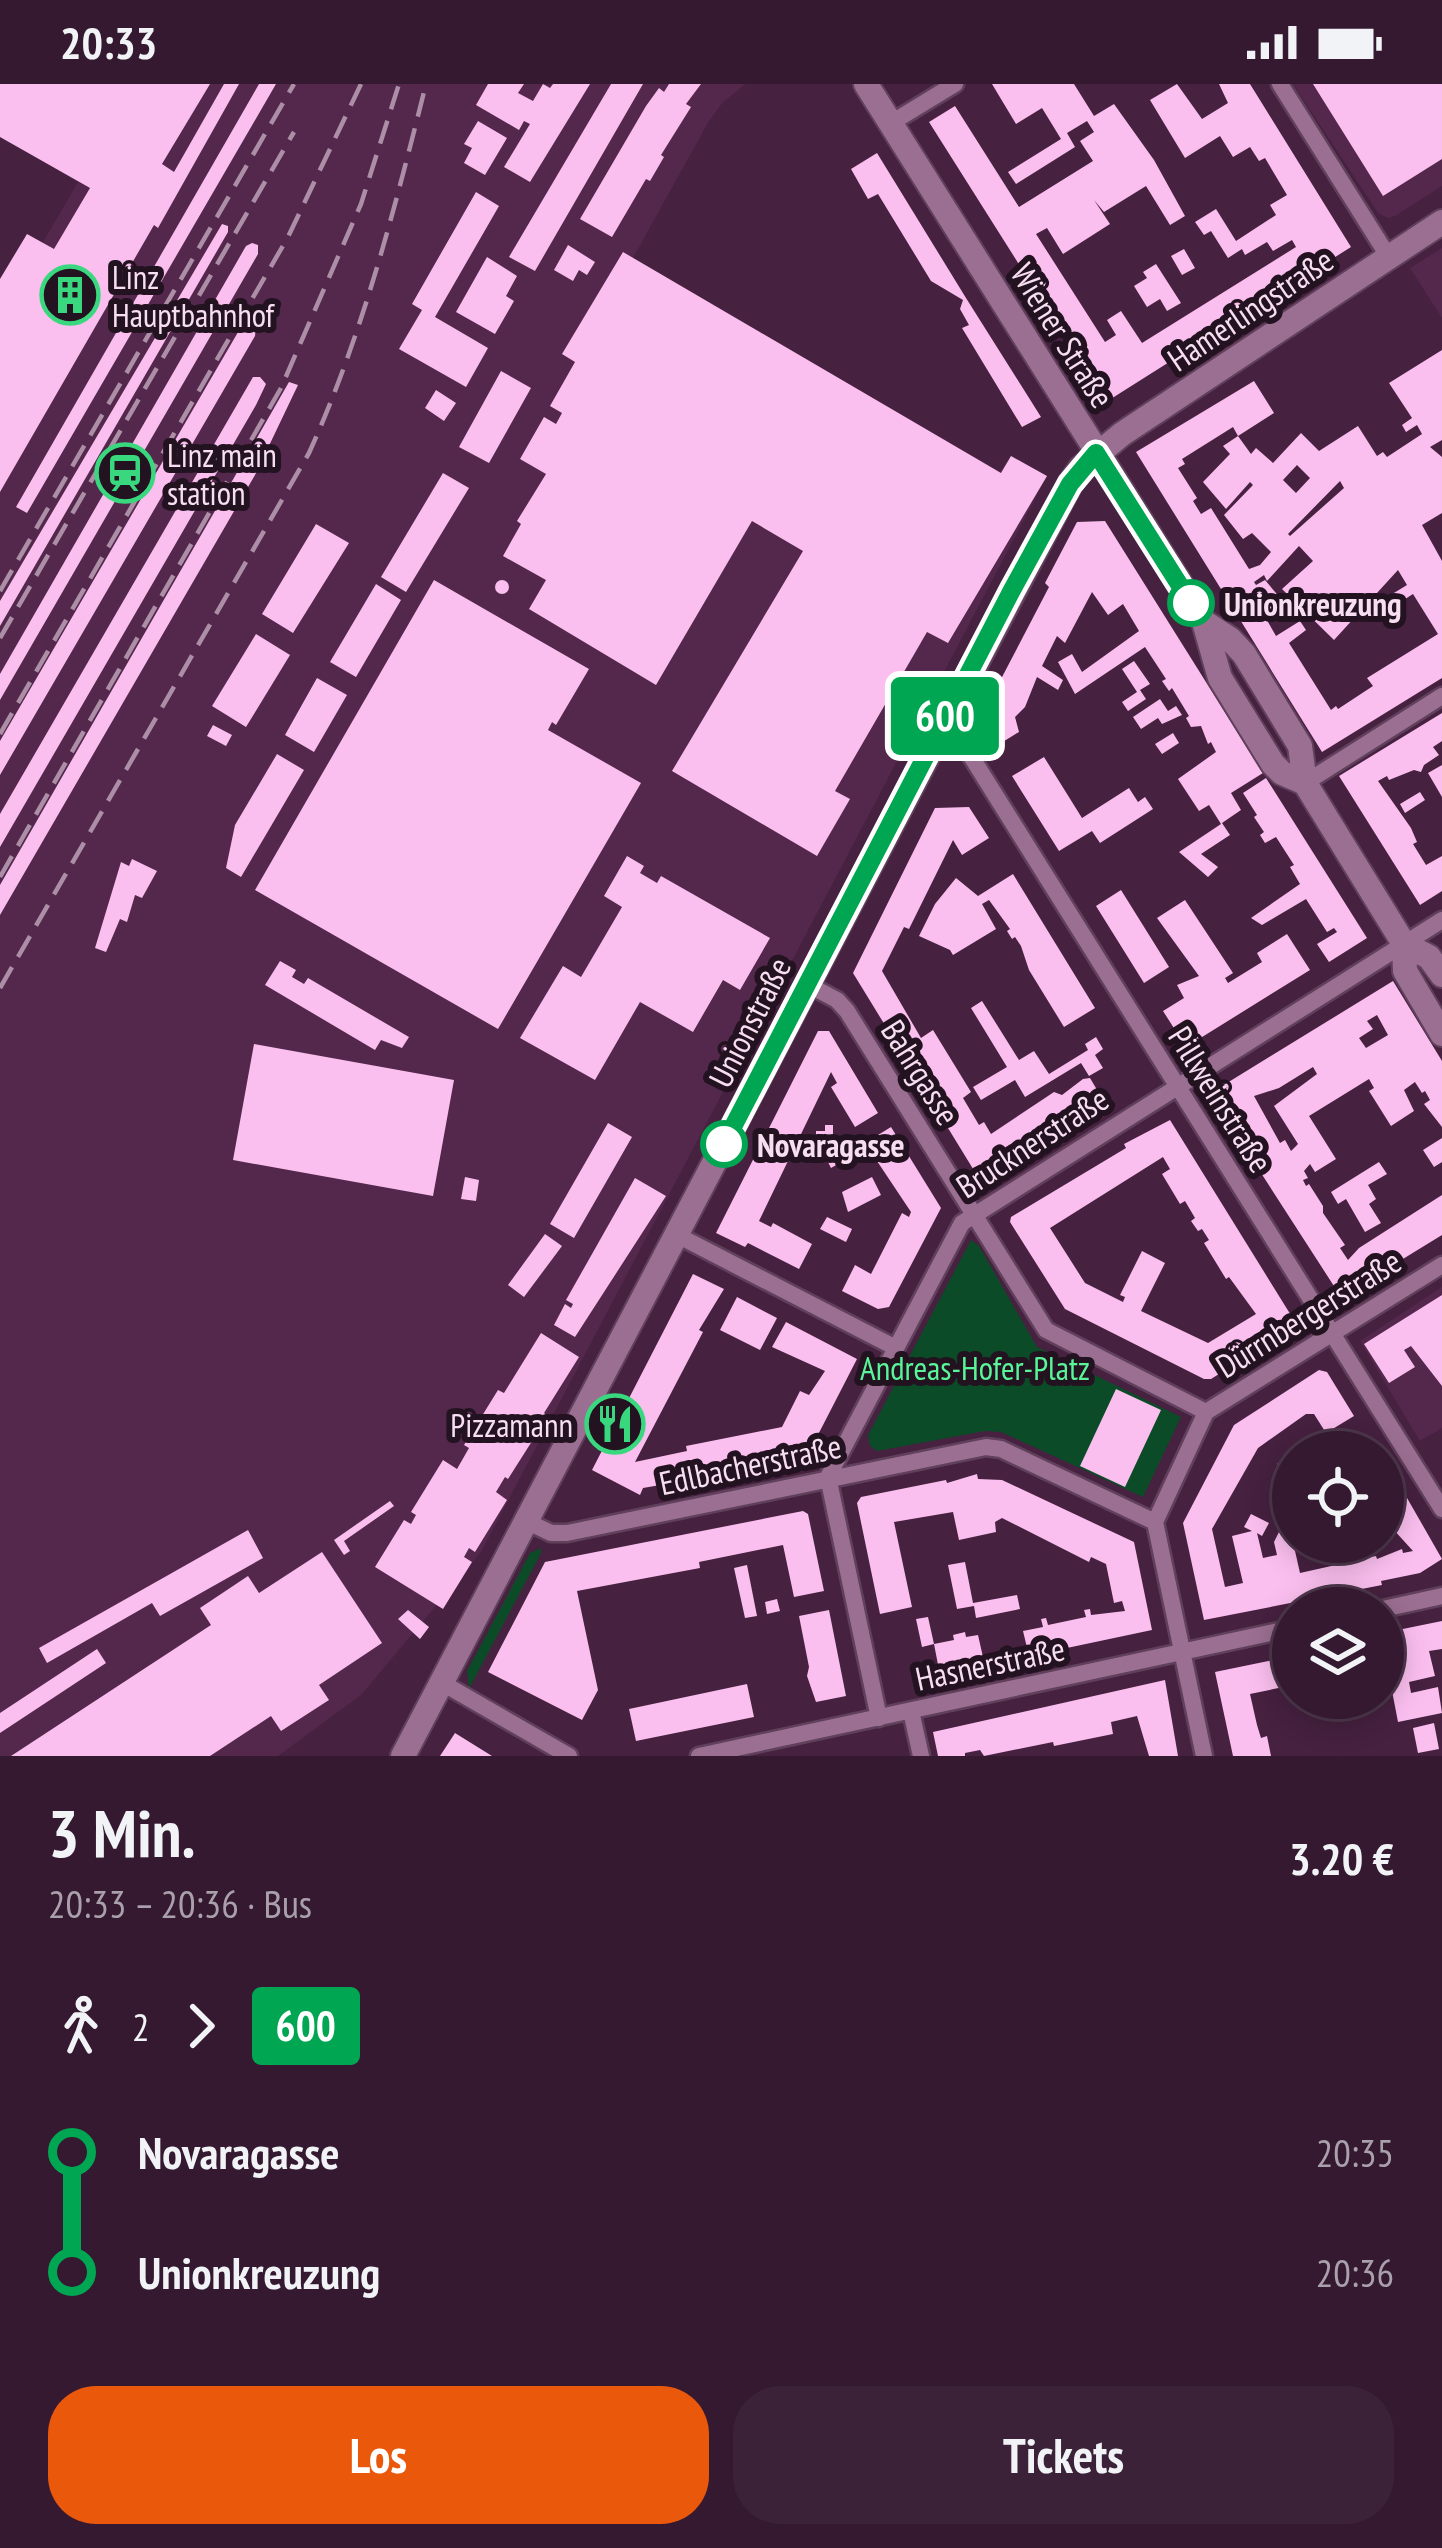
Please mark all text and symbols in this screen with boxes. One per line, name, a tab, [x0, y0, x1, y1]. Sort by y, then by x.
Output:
text: 20:33	[60, 13, 157, 71]
street label: Hamerlingstraße	[1159, 238, 1341, 380]
place label: Linz Hauptbahnhof	[112, 255, 276, 336]
street label: Wiener Straße	[1002, 255, 1124, 415]
building icon: Linz Hauptbahnhof	[39, 264, 101, 326]
place label: Linz main station	[167, 433, 277, 514]
station icon: Linz main station	[94, 442, 156, 504]
marker: Unionkreuzung	[1169, 581, 1213, 625]
place label: Unionkreuzung	[1224, 582, 1402, 625]
line badge: 600	[876, 677, 1014, 755]
text: 600	[915, 688, 975, 743]
street label: Unionstraße	[698, 950, 800, 1094]
street label: Bahrgasse	[872, 1012, 970, 1132]
street label: Pillweinstraße	[1159, 1018, 1283, 1180]
street label: Brucknerstraße	[948, 1077, 1116, 1207]
marker: Novaragasse	[702, 1122, 746, 1166]
place label: Novaragasse	[757, 1123, 905, 1166]
street label: Dürrnbergerstraße	[1207, 1239, 1409, 1387]
park label: Andreas-Hofer-Platz	[860, 1346, 1090, 1389]
restaurant icon: Pizzamann	[584, 1393, 646, 1455]
place label: Pizzamann	[450, 1403, 573, 1446]
street label: Edlbacherstraße	[655, 1424, 845, 1504]
map controls	[1272, 1431, 1404, 1719]
button: locate	[1272, 1431, 1404, 1563]
button: layers	[1272, 1587, 1404, 1719]
street label: Hasnerstraße	[911, 1626, 1069, 1700]
text: 3 Min.	[48, 1790, 195, 1875]
text: 3.20 €	[1289, 1829, 1394, 1887]
text: 20:33 – 20:36 · Bus	[48, 1878, 312, 1929]
icon: walk	[48, 1993, 114, 2059]
icon: forward	[168, 1993, 234, 2059]
text: 600	[276, 1998, 336, 2053]
text: 2	[132, 2001, 150, 2052]
text: Novaragasse	[138, 2123, 339, 2181]
text: 20:35	[1316, 2127, 1394, 2178]
text: Unionkreuzung	[138, 2243, 380, 2301]
text: 20:36	[1316, 2247, 1394, 2298]
button: Los	[48, 2386, 709, 2524]
button: Tickets	[733, 2386, 1394, 2524]

